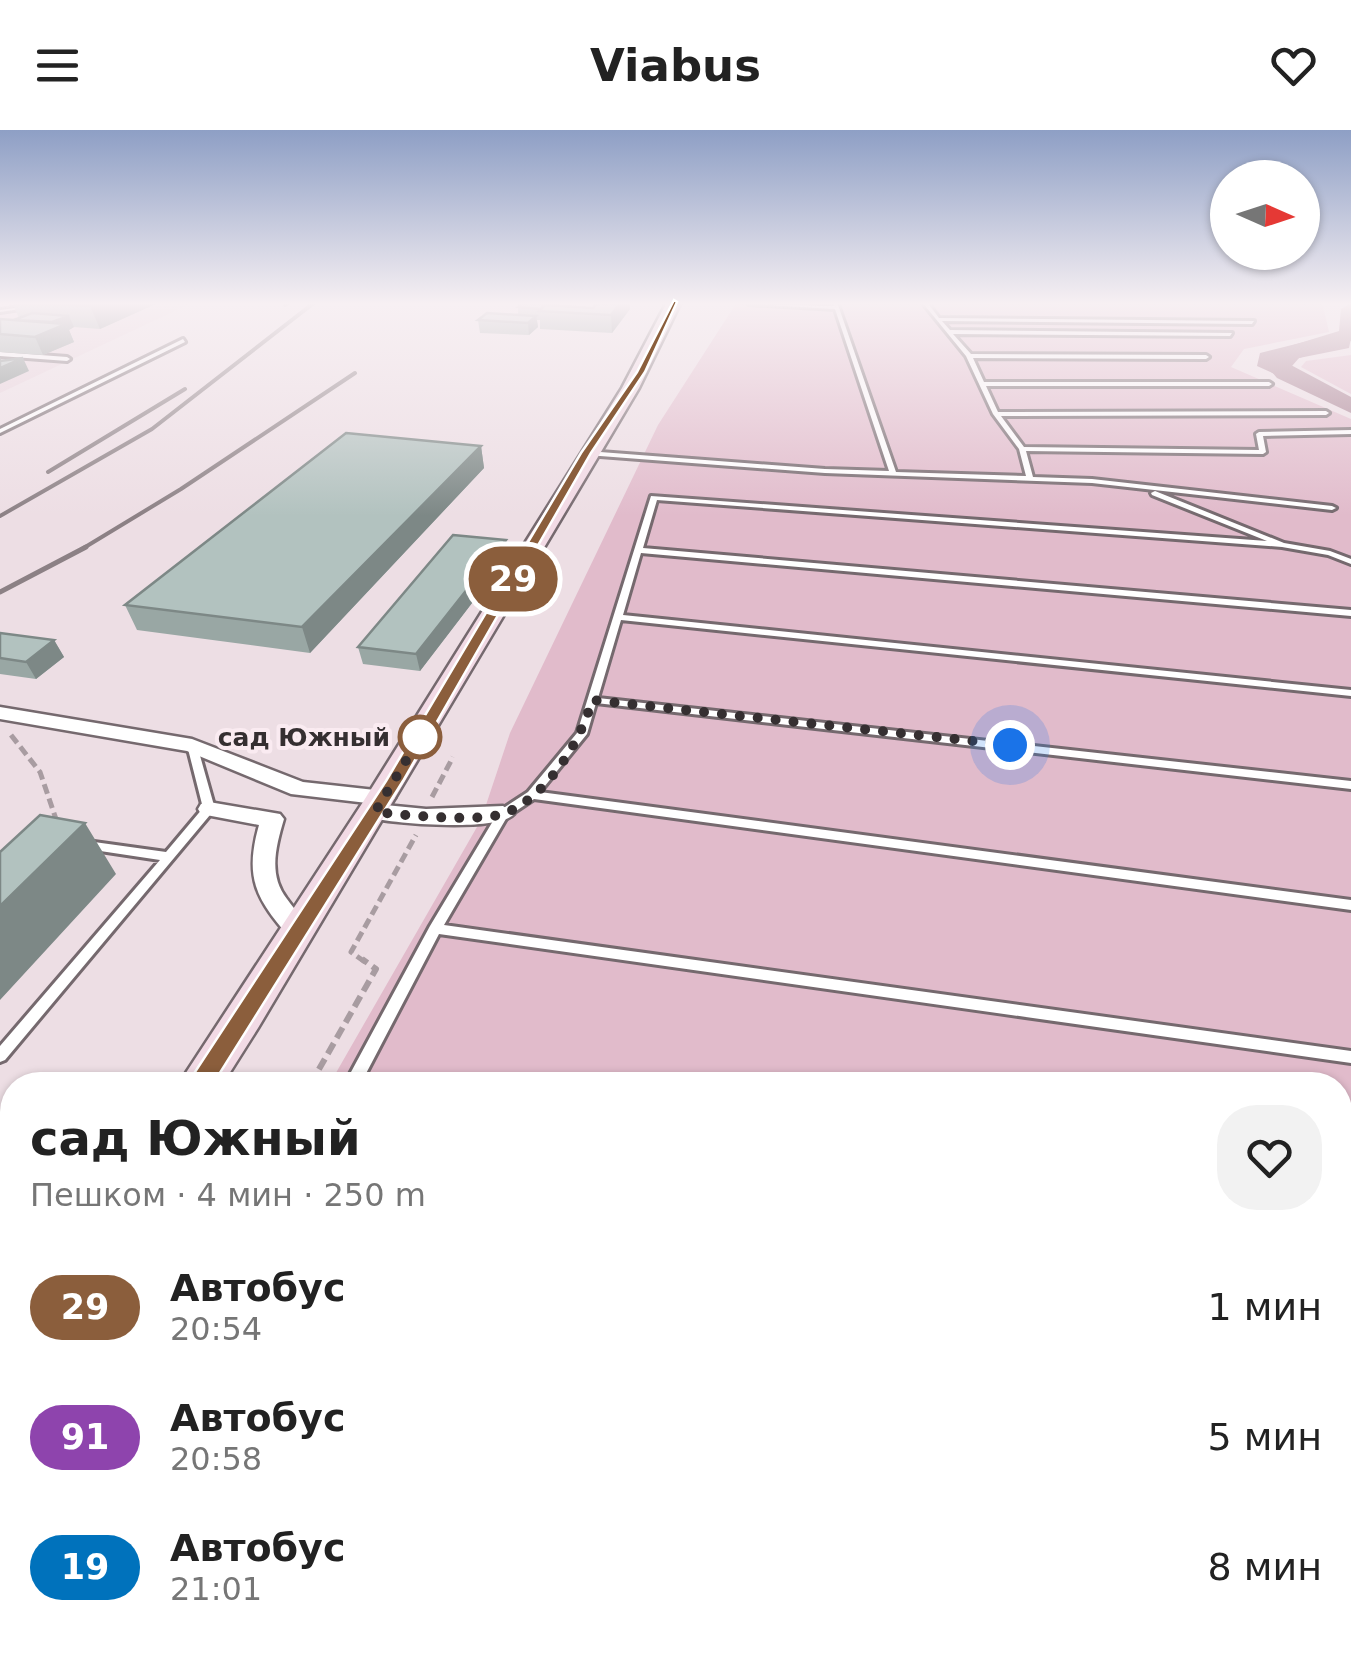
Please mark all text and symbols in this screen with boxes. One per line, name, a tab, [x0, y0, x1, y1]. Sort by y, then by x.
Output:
icon: menu	[30, 38, 85, 93]
icon: heart	[1266, 38, 1321, 93]
text: Viabus	[590, 39, 761, 92]
north arrow	[1210, 160, 1320, 270]
map controls	[1210, 160, 1320, 270]
line badge: 29	[468, 546, 558, 612]
text: 29	[489, 559, 537, 599]
marker: сад Южный	[399, 716, 441, 758]
your location	[985, 720, 1035, 770]
place label: сад Южный	[218, 723, 390, 752]
button: heart	[1217, 1105, 1322, 1210]
text: сад Южный	[30, 1110, 361, 1166]
text: Пешком · 4 мин · 250 m	[30, 1176, 426, 1214]
text: Автобус	[170, 1266, 345, 1310]
text: 1 мин	[1208, 1285, 1322, 1329]
text: 29	[61, 1287, 109, 1327]
text: 20:54	[170, 1310, 262, 1348]
text: Автобус	[170, 1396, 345, 1440]
text: 5 мин	[1208, 1415, 1322, 1459]
text: 91	[61, 1417, 109, 1457]
text: 20:58	[170, 1440, 262, 1478]
text: Автобус	[170, 1526, 345, 1570]
text: 8 мин	[1208, 1545, 1322, 1589]
text: 19	[61, 1547, 109, 1587]
text: 21:01	[170, 1570, 262, 1608]

